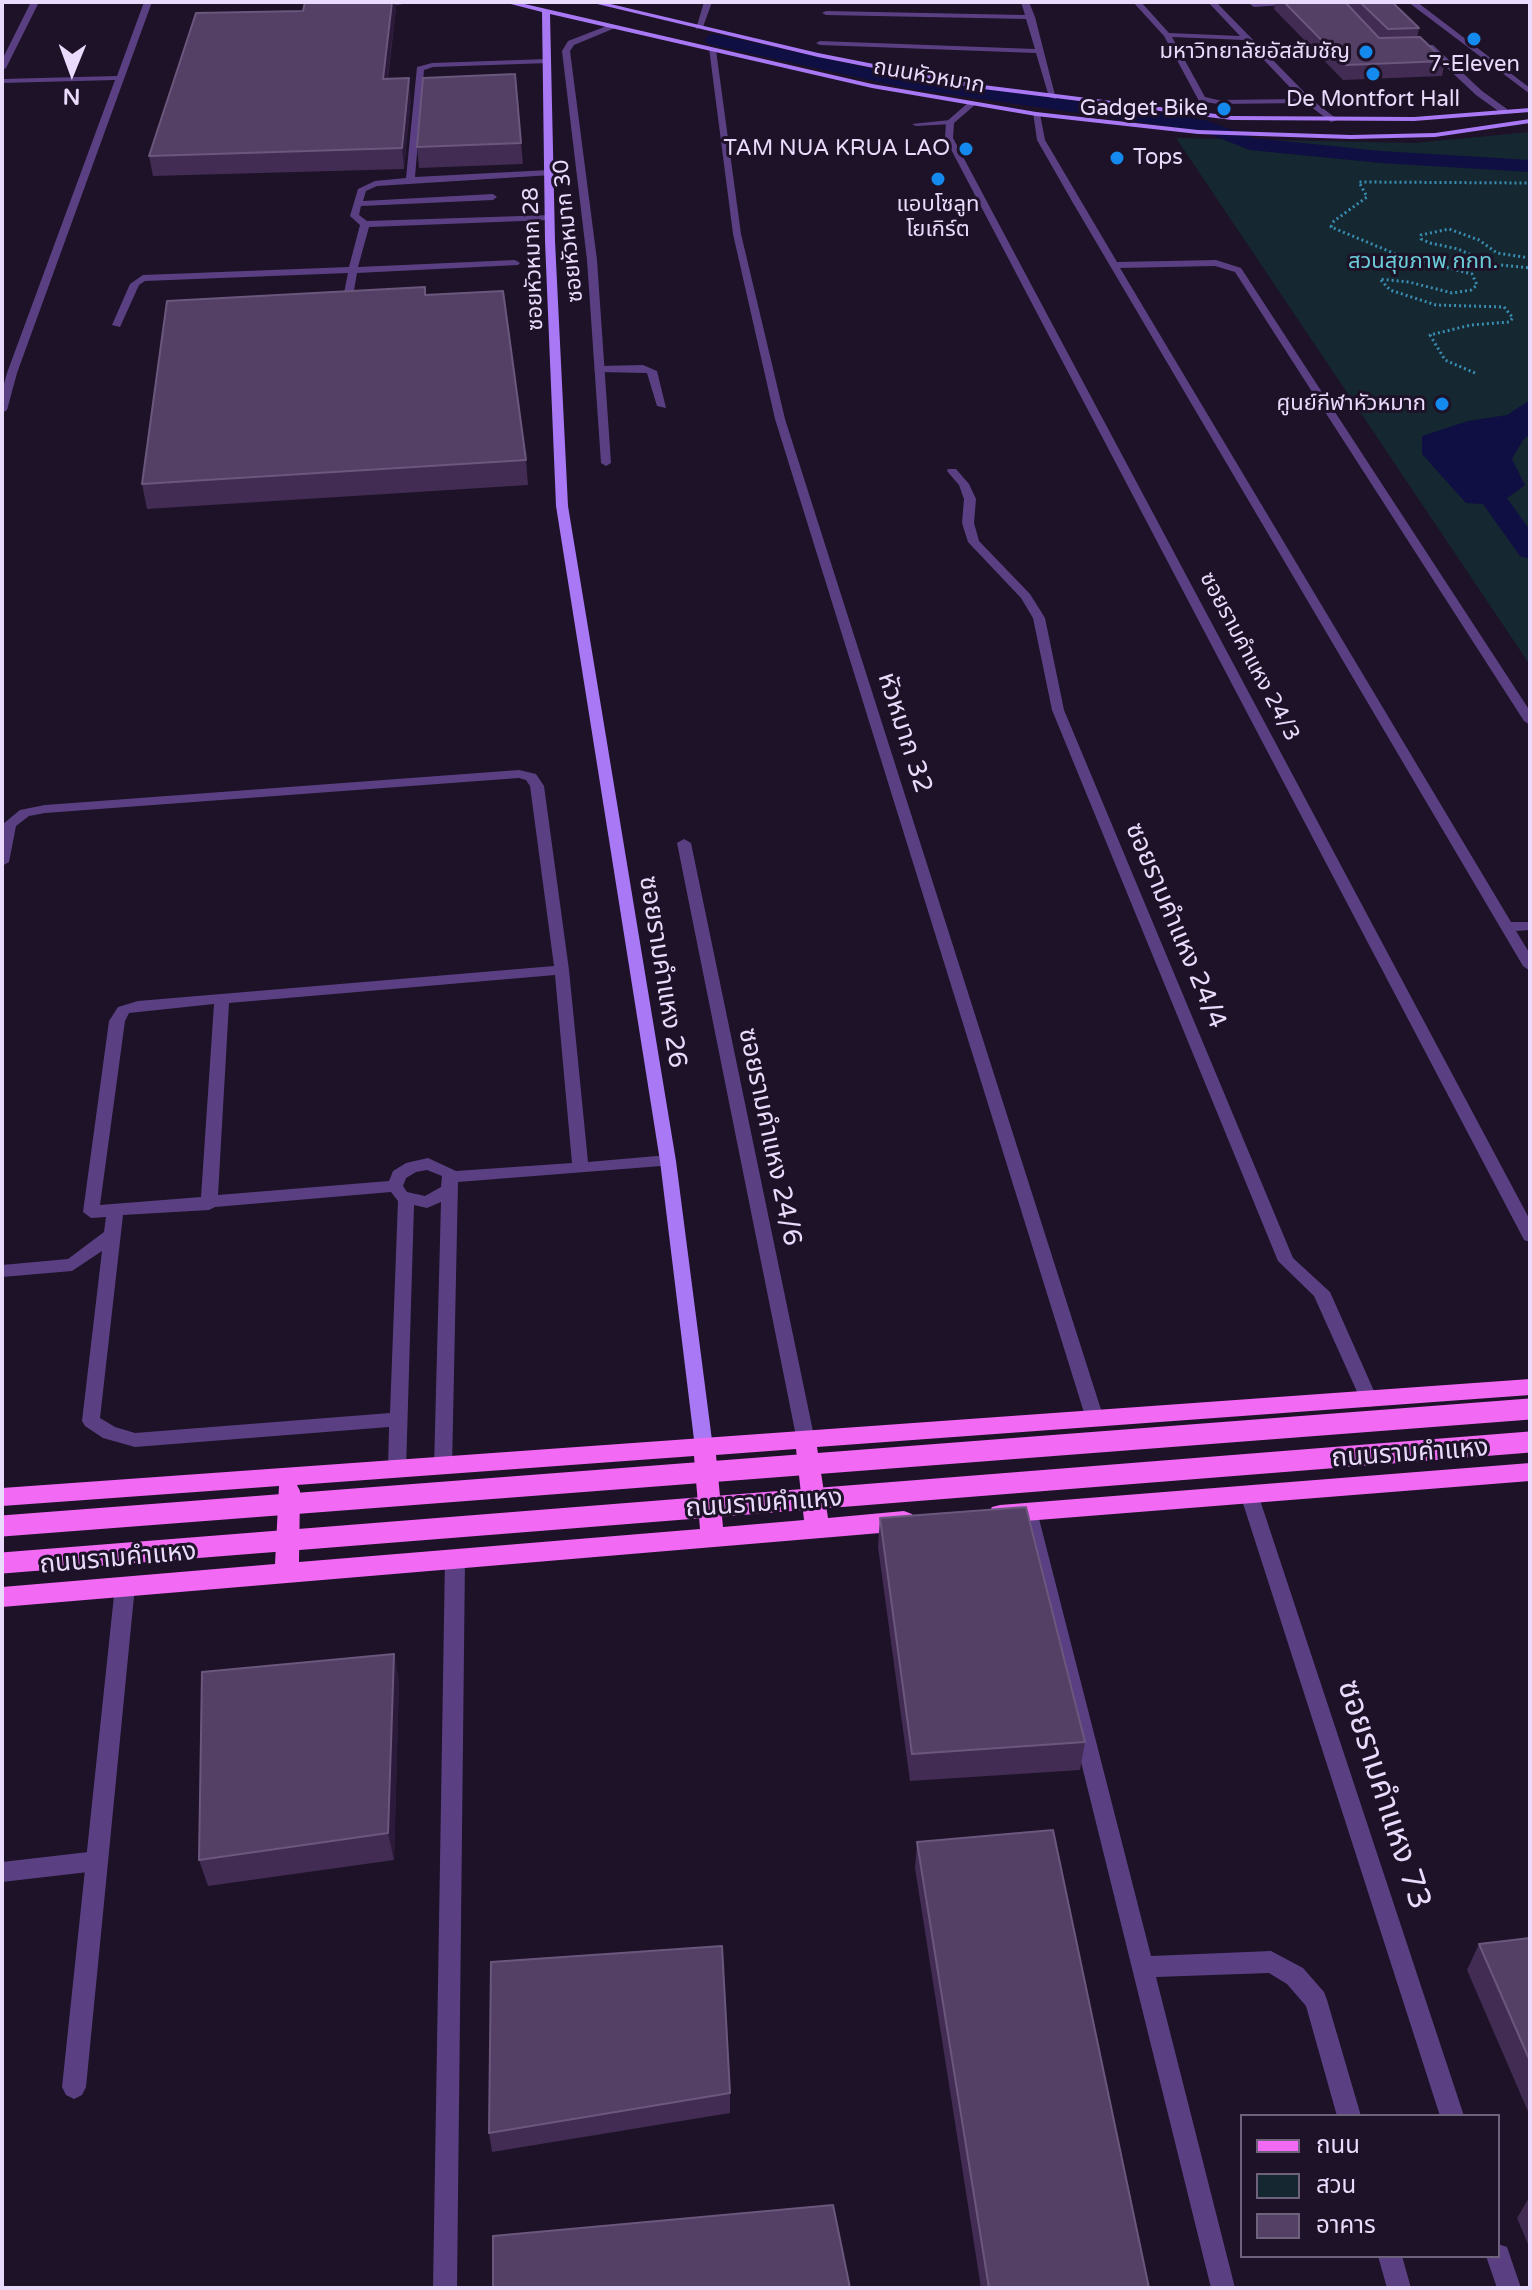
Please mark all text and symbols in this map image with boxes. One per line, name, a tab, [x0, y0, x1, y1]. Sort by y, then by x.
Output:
marker: 7-Eleven	[1465, 30, 1483, 48]
north arrow	[32, 32, 112, 112]
place label: มหาวิทยาลัยอัสสัมชัญ	[1159, 39, 1350, 65]
marker: มหาวิทยาลัยอัสสัมชัญ	[1357, 43, 1375, 61]
place label: 7-Eleven	[1428, 52, 1520, 78]
street label: ถนนหัวหมาก	[871, 54, 987, 100]
marker: De Montfort Hall	[1364, 65, 1382, 83]
text: N	[63, 83, 81, 109]
place label: De Montfort Hall	[1286, 87, 1460, 113]
place label: Gadget Bike	[1080, 96, 1208, 122]
marker: Gadget Bike	[1215, 100, 1233, 118]
place label: TAM NUA KRUA LAO	[724, 136, 950, 162]
marker: TAM NUA KRUA LAO	[957, 140, 975, 158]
place label: Tops	[1133, 145, 1183, 171]
marker: Tops	[1108, 149, 1126, 167]
street label: ซอยหัวหมาก 30	[548, 158, 590, 304]
marker: แอบโซลูท โยเกิร์ต	[929, 170, 947, 188]
street label: ซอยหัวหมาก 28	[518, 187, 550, 331]
place label: แอบโซลูท โยเกิร์ต	[897, 192, 979, 244]
park label: สวนสุขภาพ กกท.	[1348, 249, 1498, 275]
place label: ศูนย์กีฬาหัวหมาก	[1277, 391, 1426, 417]
marker: ศูนย์กีฬาหัวหมาก	[1433, 395, 1451, 413]
street label: ซอยรามคำแหง 24/3	[1193, 568, 1305, 746]
street label: หัวหมาก 32	[870, 669, 938, 797]
street label: ซอยรามคำแหง 24/4	[1118, 819, 1232, 1033]
street label: ซอยรามคำแหง 26	[631, 874, 693, 1070]
street label: ซอยรามคำแหง 24/6	[731, 1025, 807, 1249]
street label: ถนนรามคำแหง	[1330, 1433, 1490, 1475]
street label: ถนนรามคำแหง	[684, 1483, 844, 1525]
street label: ถนนรามคำแหง	[38, 1537, 198, 1581]
street label: ซอยรามคำแหง 73	[1328, 1676, 1438, 1914]
legend	[1240, 2114, 1500, 2258]
text: ถนน	[1316, 2131, 1360, 2160]
text: สวน	[1316, 2171, 1356, 2200]
text: อาคาร	[1316, 2211, 1376, 2240]

